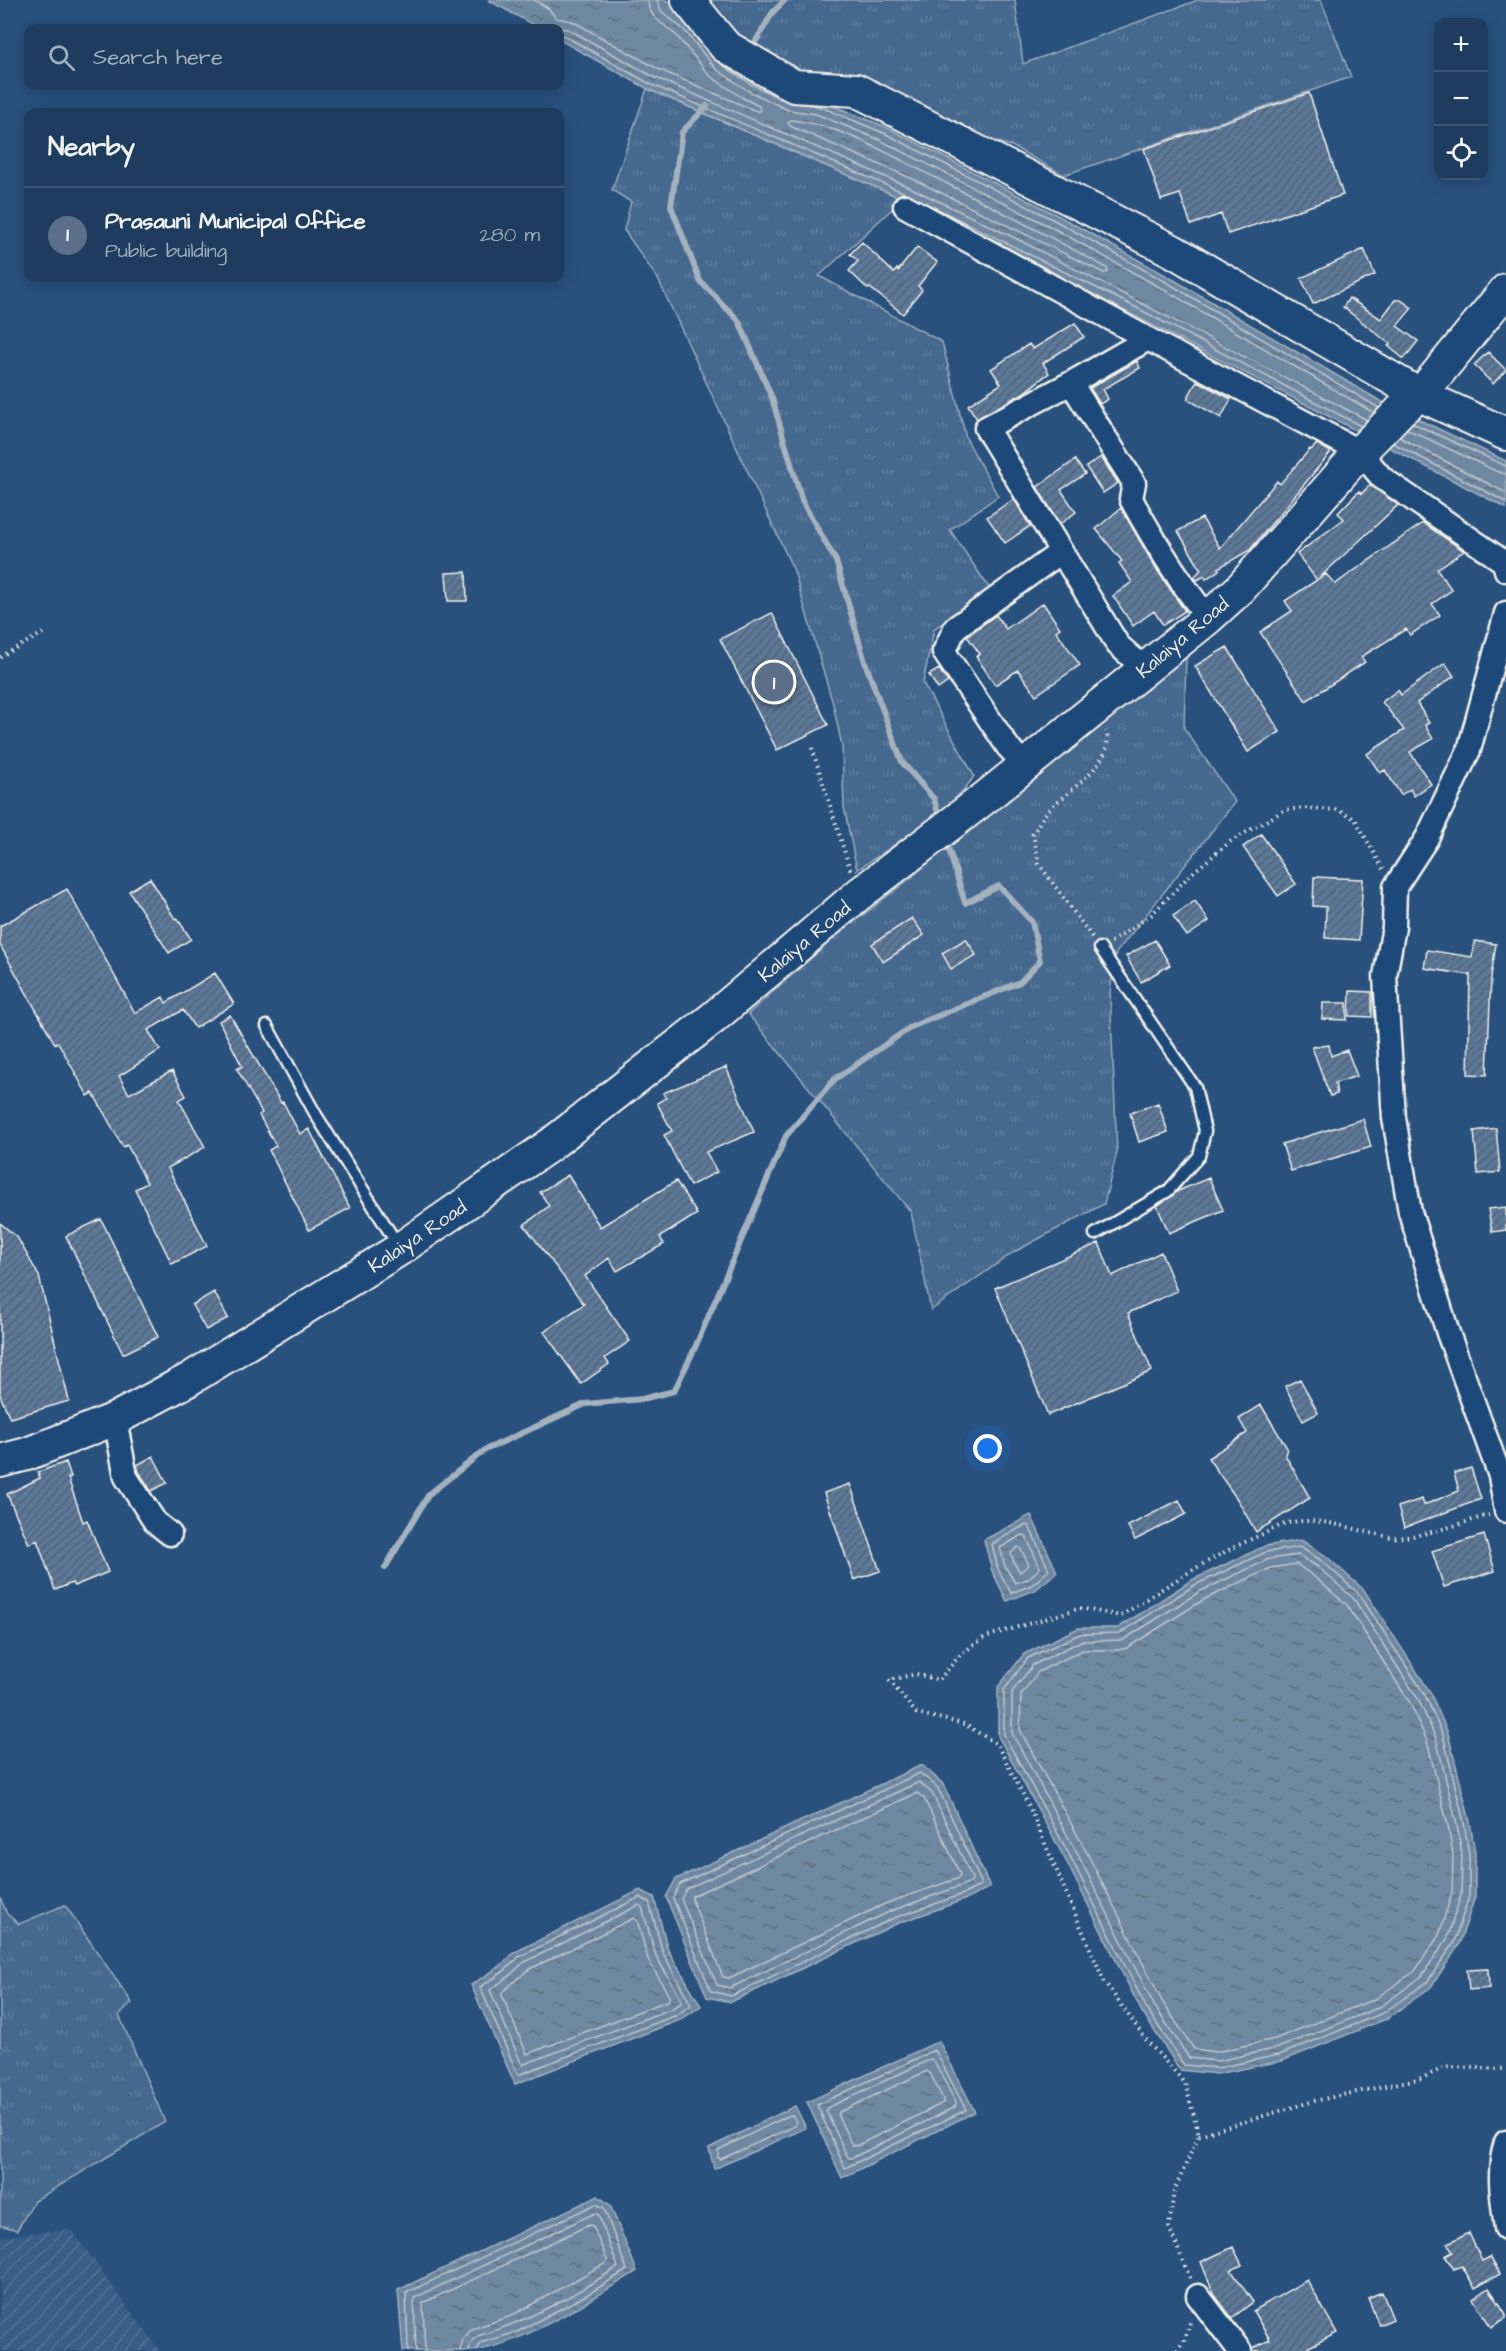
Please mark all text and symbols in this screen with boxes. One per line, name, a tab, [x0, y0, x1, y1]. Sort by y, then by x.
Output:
map controls	[1434, 18, 1488, 180]
button: +	[1434, 18, 1488, 72]
search box	[24, 24, 564, 90]
icon: search	[45, 41, 78, 74]
text: Search here	[93, 42, 223, 73]
button: −	[1434, 72, 1488, 126]
button: locate	[1434, 126, 1488, 180]
text: Nearby	[48, 129, 135, 165]
text: Prasauni Municipal Office	[105, 206, 366, 237]
text: 1	[66, 221, 69, 249]
text: 280 m	[479, 221, 540, 249]
text: Public building	[105, 237, 227, 265]
street label: Kalaiya Road	[1130, 590, 1236, 686]
pin: 1	[754, 660, 794, 704]
street label: Kalaiya Road	[752, 894, 858, 990]
street label: Kalaiya Road	[363, 1193, 473, 1281]
your location	[973, 1434, 1002, 1463]

